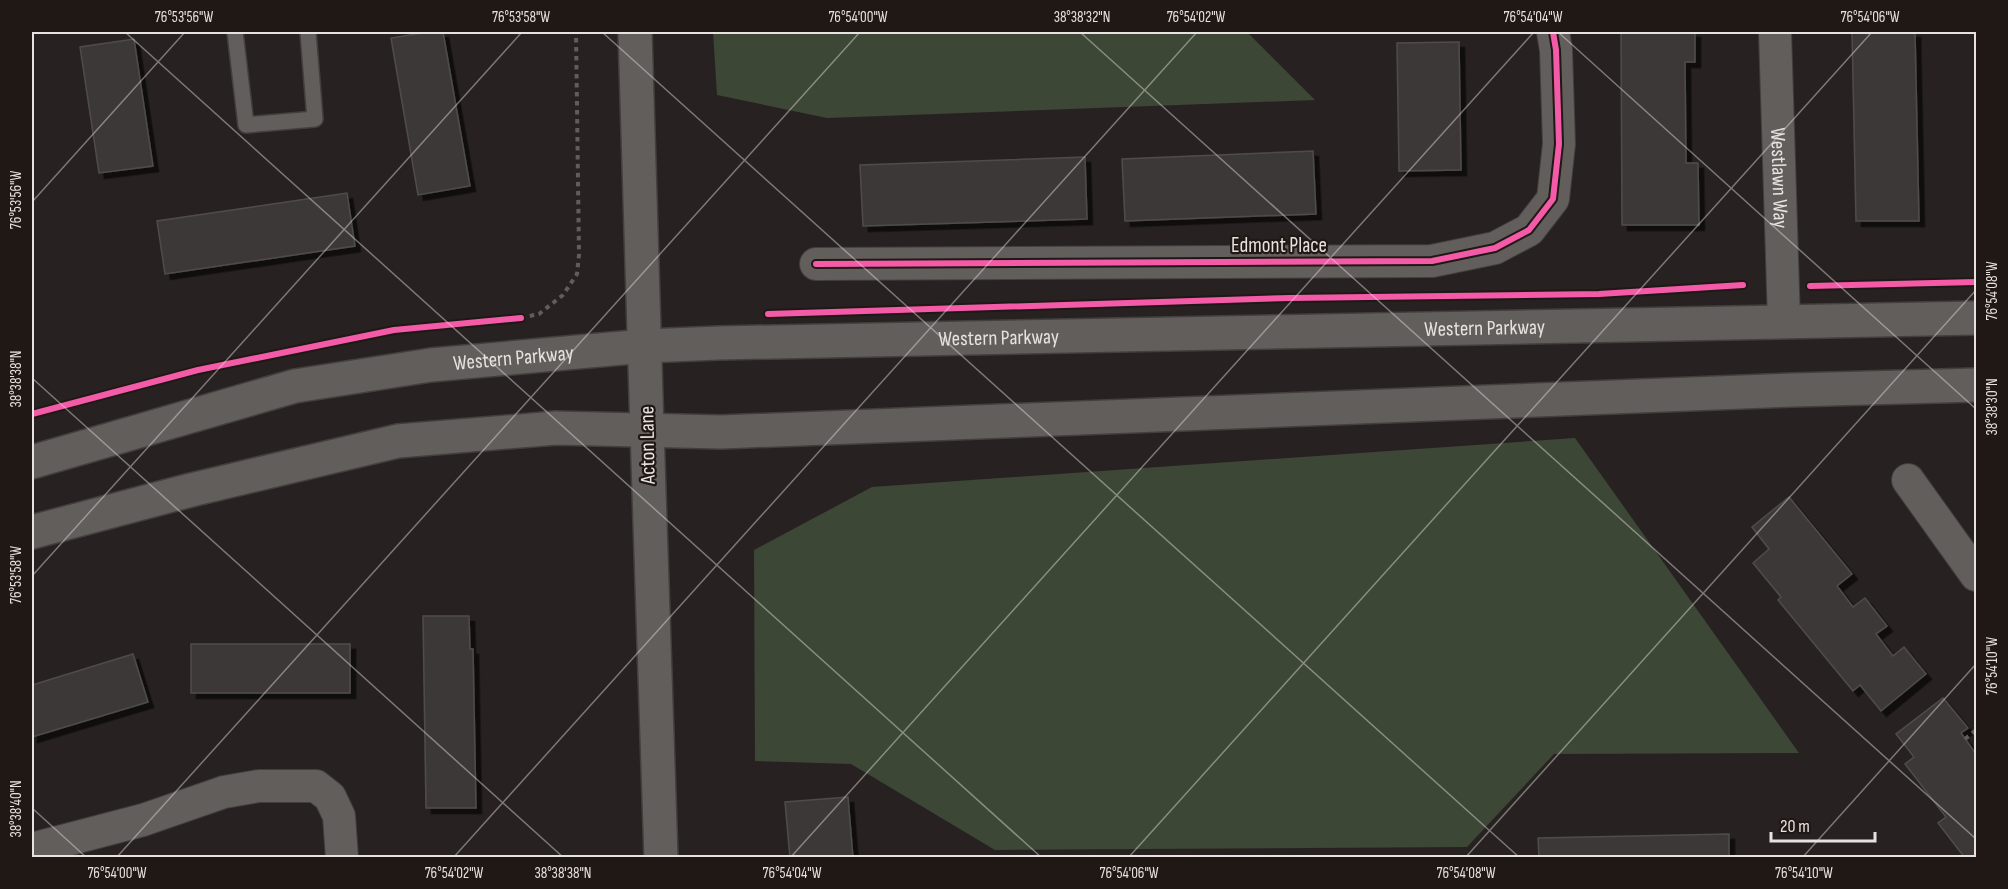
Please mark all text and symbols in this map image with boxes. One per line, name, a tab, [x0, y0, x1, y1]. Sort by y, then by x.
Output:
text: 76°53'56"W	[155, 8, 213, 27]
text: 76°53'58"W	[492, 8, 550, 27]
text: 76°54'00"W	[828, 8, 888, 27]
text: 38°38'32"N	[1054, 8, 1110, 27]
text: 76°54'02"W	[1167, 8, 1226, 27]
text: 76°54'04"W	[1504, 8, 1563, 27]
text: 76°54'06"W	[1840, 8, 1900, 27]
street label: Westlawn Way	[1765, 127, 1793, 229]
text: 76°53'56"W	[7, 171, 26, 229]
street label: Edmont Place	[1231, 233, 1327, 258]
text: 76°54'08"W	[1983, 261, 2002, 321]
street label: Western Parkway	[1424, 315, 1545, 342]
street label: Western Parkway	[938, 324, 1059, 352]
street label: Western Parkway	[452, 340, 575, 376]
text: 38°38'38"N	[7, 351, 26, 408]
text: 38°38'30"N	[1983, 378, 2002, 436]
street label: Acton Lane	[634, 406, 661, 485]
text: 76°53'58"W	[7, 546, 26, 604]
text: 76°54'10"W	[1983, 637, 2002, 695]
text: 38°38'40"N	[7, 780, 26, 838]
scale bar	[1771, 805, 1874, 843]
text: 20 m	[1780, 816, 1810, 837]
text: 76°54'00"W	[87, 864, 147, 883]
text: 76°54'02"W	[425, 864, 484, 883]
text: 38°38'38"N	[535, 864, 592, 883]
text: 76°54'04"W	[763, 864, 822, 883]
text: 76°54'06"W	[1099, 864, 1159, 883]
text: 76°54'08"W	[1436, 864, 1496, 883]
text: 76°54'10"W	[1775, 864, 1833, 883]

